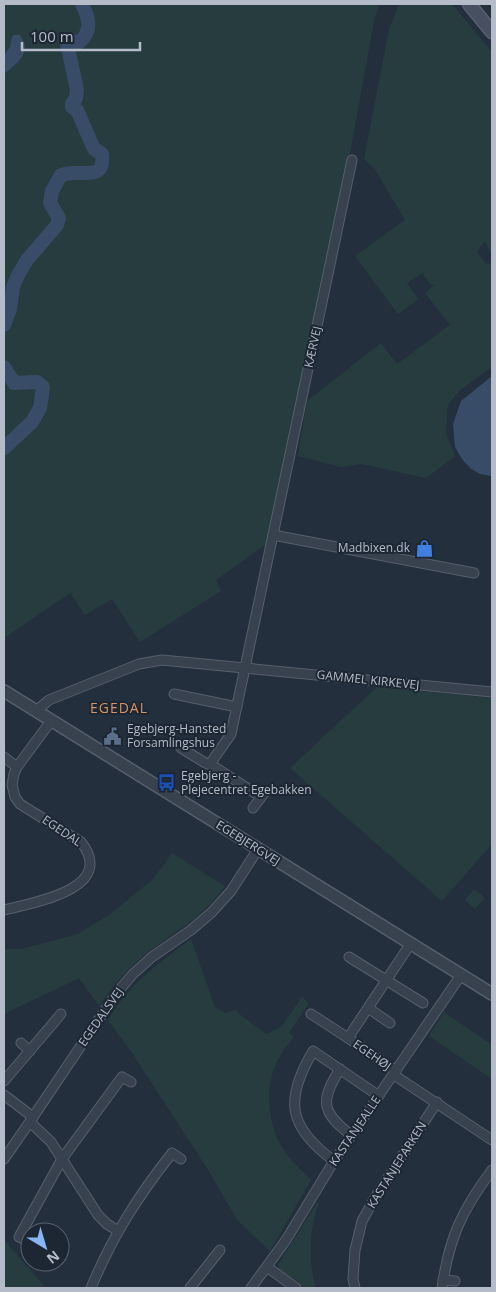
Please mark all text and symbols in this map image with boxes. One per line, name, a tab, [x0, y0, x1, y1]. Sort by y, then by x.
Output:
scale bar	[22, 20, 140, 52]
text: 100 m	[30, 26, 74, 46]
street label: KÆRVEJ	[300, 324, 325, 369]
shop icon: Madbixen.dk	[414, 538, 434, 558]
place label: Madbixen.dk	[338, 539, 411, 556]
street label: GAMMEL KIRKEVEJ	[316, 666, 420, 693]
district label: EGEDAL	[90, 698, 148, 717]
place label: Egebjerg-Hansted Forsamlingshus	[127, 720, 226, 751]
public building icon: Egebjerg-Hansted Forsamlingshus	[103, 726, 123, 746]
place label: Egebjerg - Plejecentret Egebakken	[181, 767, 312, 798]
bus stop icon: Egebjerg - Plejecentret Egebakken	[157, 773, 177, 793]
street label: EGEDAL	[39, 811, 86, 850]
street label: EGEBJERGVEJ	[213, 816, 284, 869]
street label: EGEDALSVEJ	[74, 984, 127, 1050]
street label: EGEHØJ	[350, 1035, 395, 1074]
street label: KASTANJEALLE	[325, 1092, 384, 1169]
street label: KASTANJEPARKEN	[363, 1118, 430, 1212]
north arrow	[20, 1222, 70, 1272]
text: N	[43, 1247, 64, 1269]

